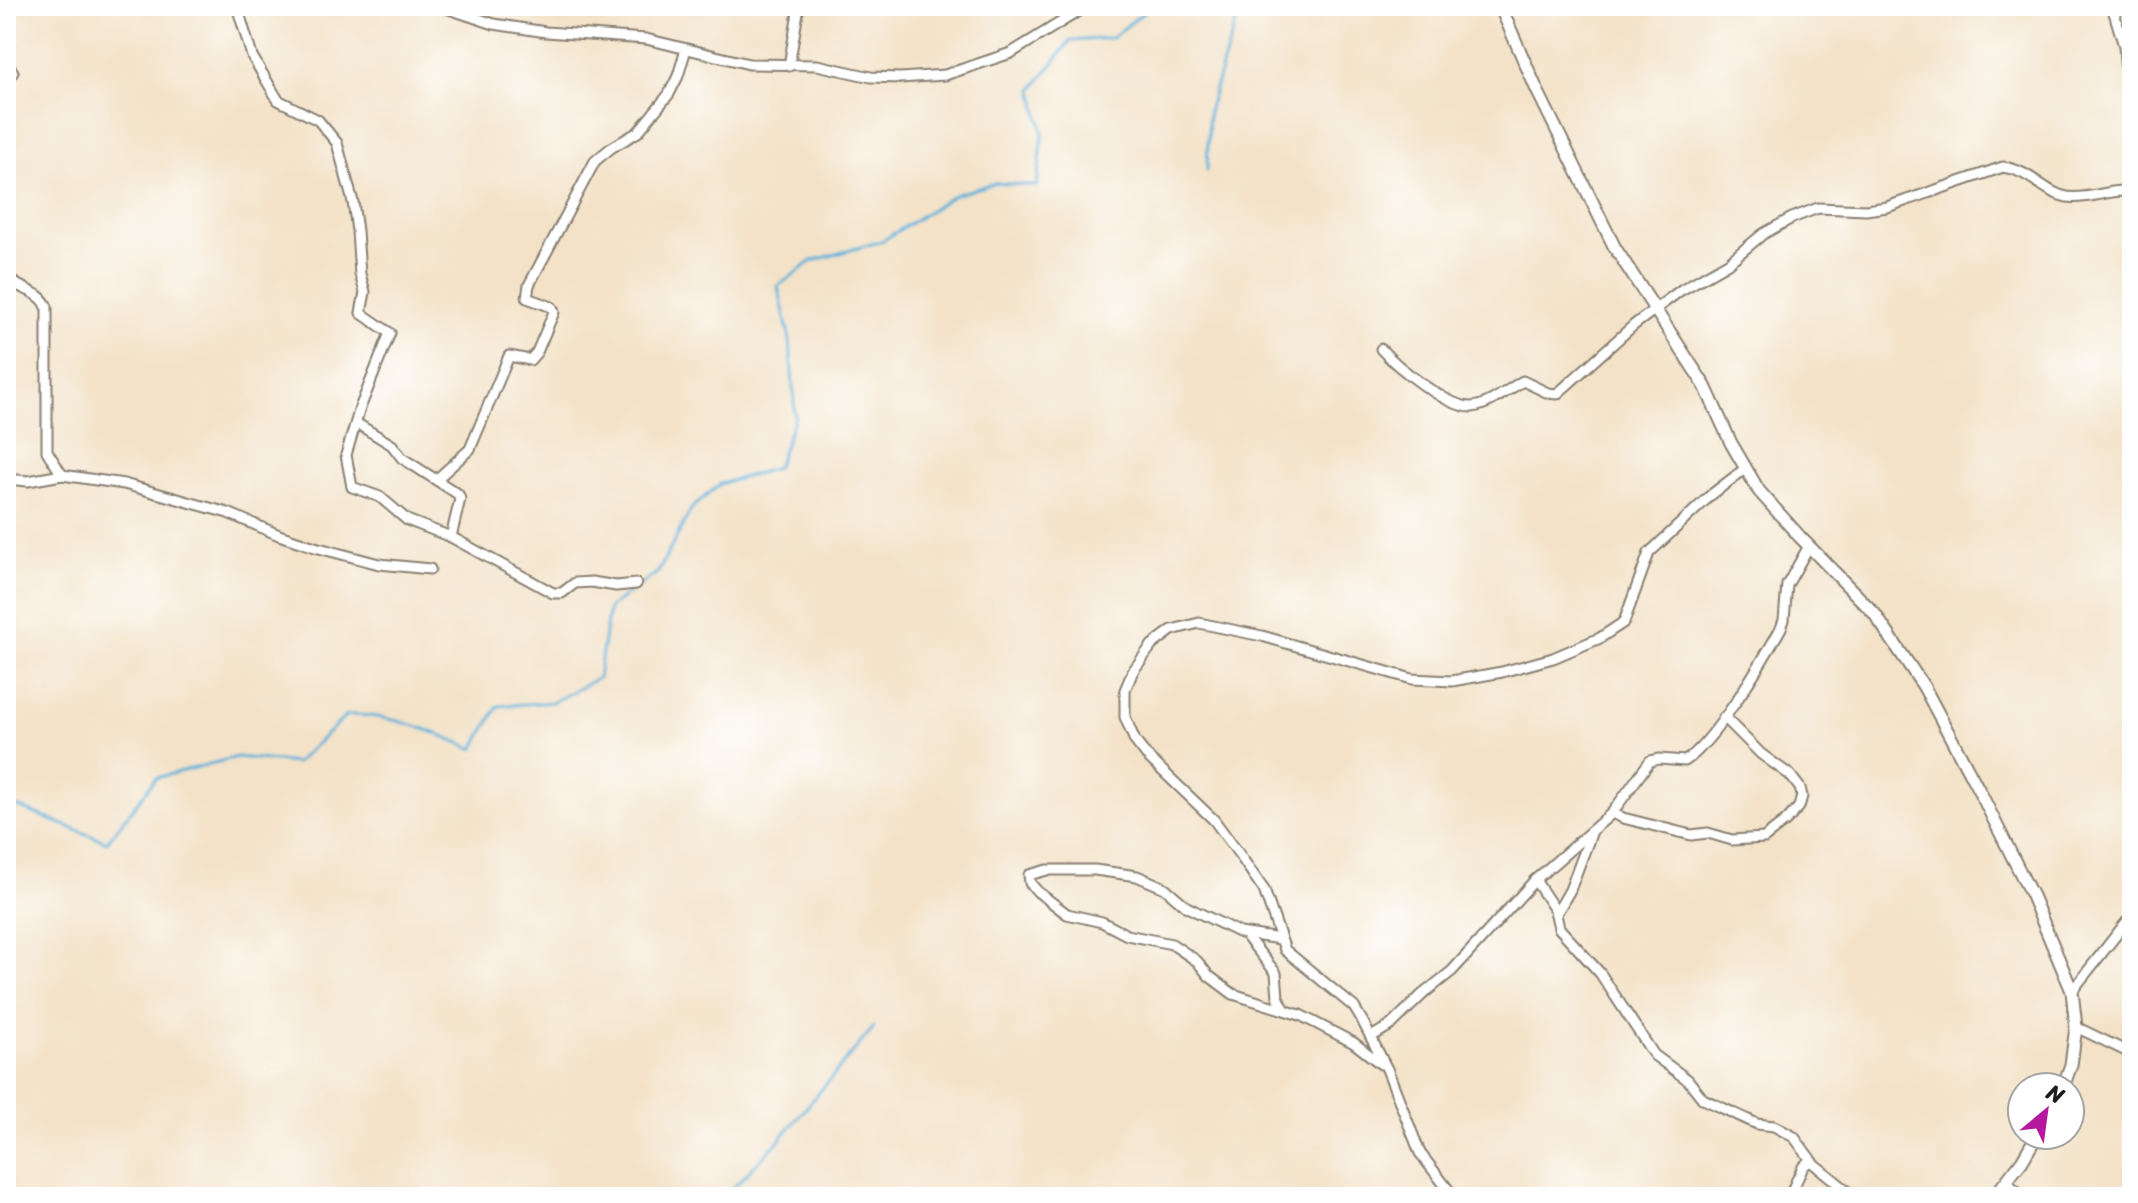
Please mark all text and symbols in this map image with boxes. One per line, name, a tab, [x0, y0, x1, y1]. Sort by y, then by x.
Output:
north arrow	[2006, 1071, 2086, 1151]
text: N	[2038, 1073, 2072, 1115]

